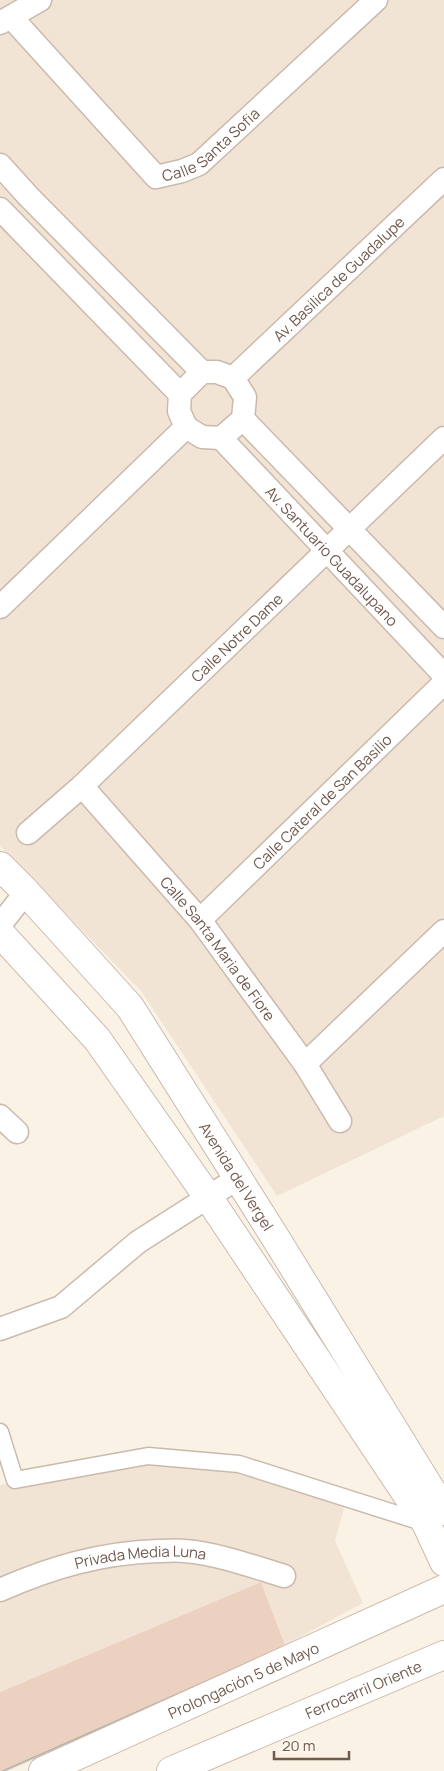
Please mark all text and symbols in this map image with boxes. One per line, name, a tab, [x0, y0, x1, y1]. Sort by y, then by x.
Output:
street label: Calle Santa Sofia	[160, 103, 264, 186]
street label: Av. Basilica de Guadalupe	[268, 211, 409, 346]
street label: Av. Santuario Guadalupano	[261, 481, 403, 631]
street label: Calle Notre Dame	[186, 588, 287, 687]
street label: Calle Cateral de San Basilio	[248, 729, 396, 874]
street label: Calle Santa Maria de Fiore	[156, 871, 281, 1025]
street label: Avenida del Vergel	[195, 1118, 279, 1235]
street label: Privada Media Luna	[72, 1540, 208, 1573]
street label: Prolongación 5 de Mayo	[165, 1637, 322, 1723]
street label: Ferrocarril Oriente	[302, 1655, 425, 1723]
scale bar	[274, 1728, 349, 1760]
text: 20 m	[282, 1735, 315, 1756]

